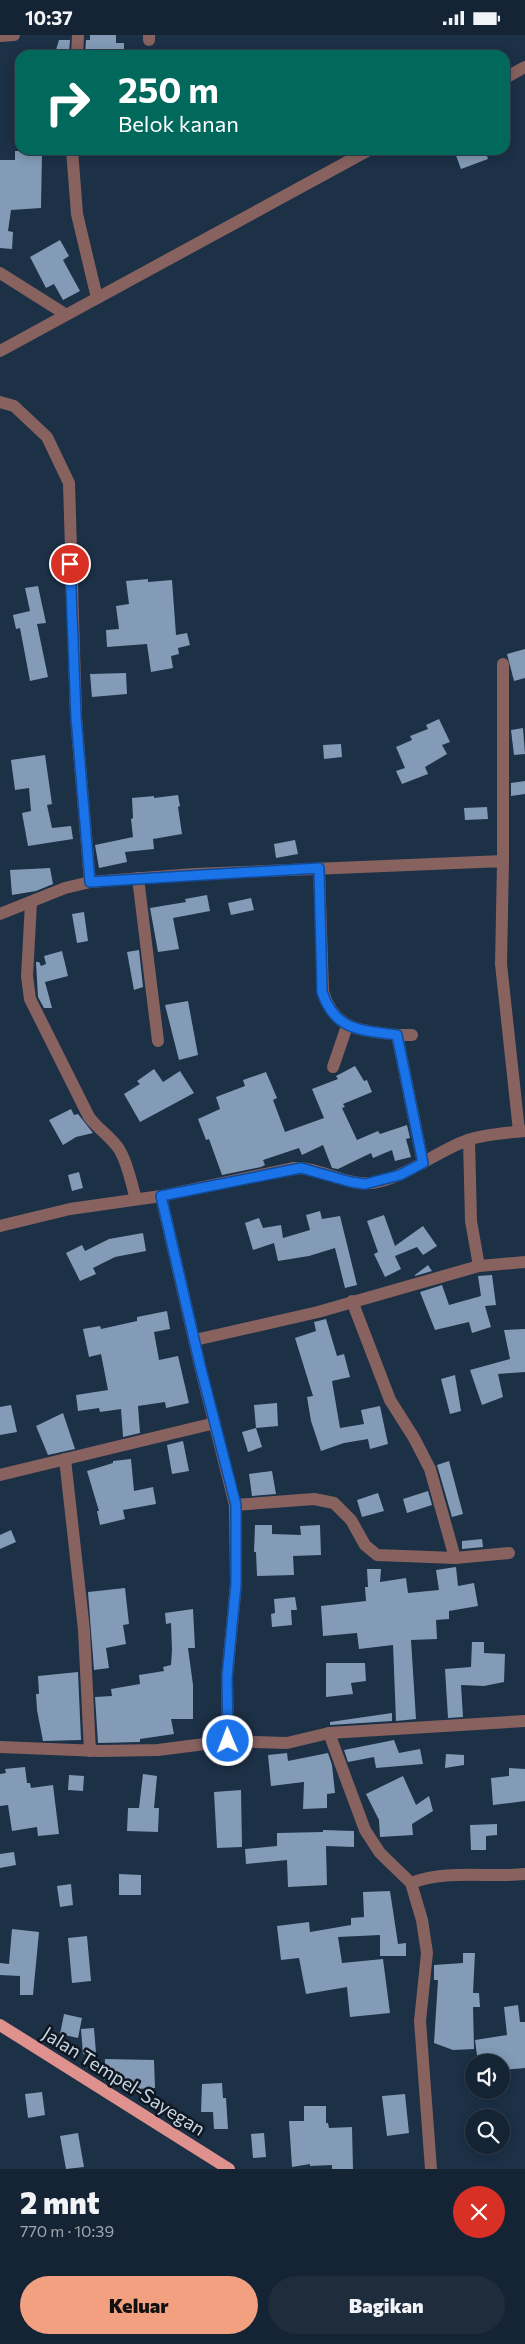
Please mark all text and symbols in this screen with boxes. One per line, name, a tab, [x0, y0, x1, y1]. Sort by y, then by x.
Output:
text: 10:37	[25, 6, 73, 29]
text: 250 m	[118, 67, 219, 110]
icon: right	[35, 70, 100, 135]
text: Belok kanan	[118, 110, 239, 137]
pin	[49, 543, 91, 585]
icon: arrive	[56, 550, 84, 578]
position arrow	[201, 1714, 253, 1766]
street label: Jalan Tempel-Sayegan	[39, 2021, 210, 2140]
map controls	[465, 2054, 510, 2154]
button: sound	[465, 2054, 510, 2099]
button: search	[465, 2109, 510, 2154]
text: 2 mnt	[20, 2183, 100, 2220]
button: close	[453, 2186, 505, 2238]
text: 770 m · 10:39	[20, 2221, 114, 2240]
button: Keluar	[20, 2276, 258, 2334]
button: Bagikan	[268, 2276, 505, 2334]

